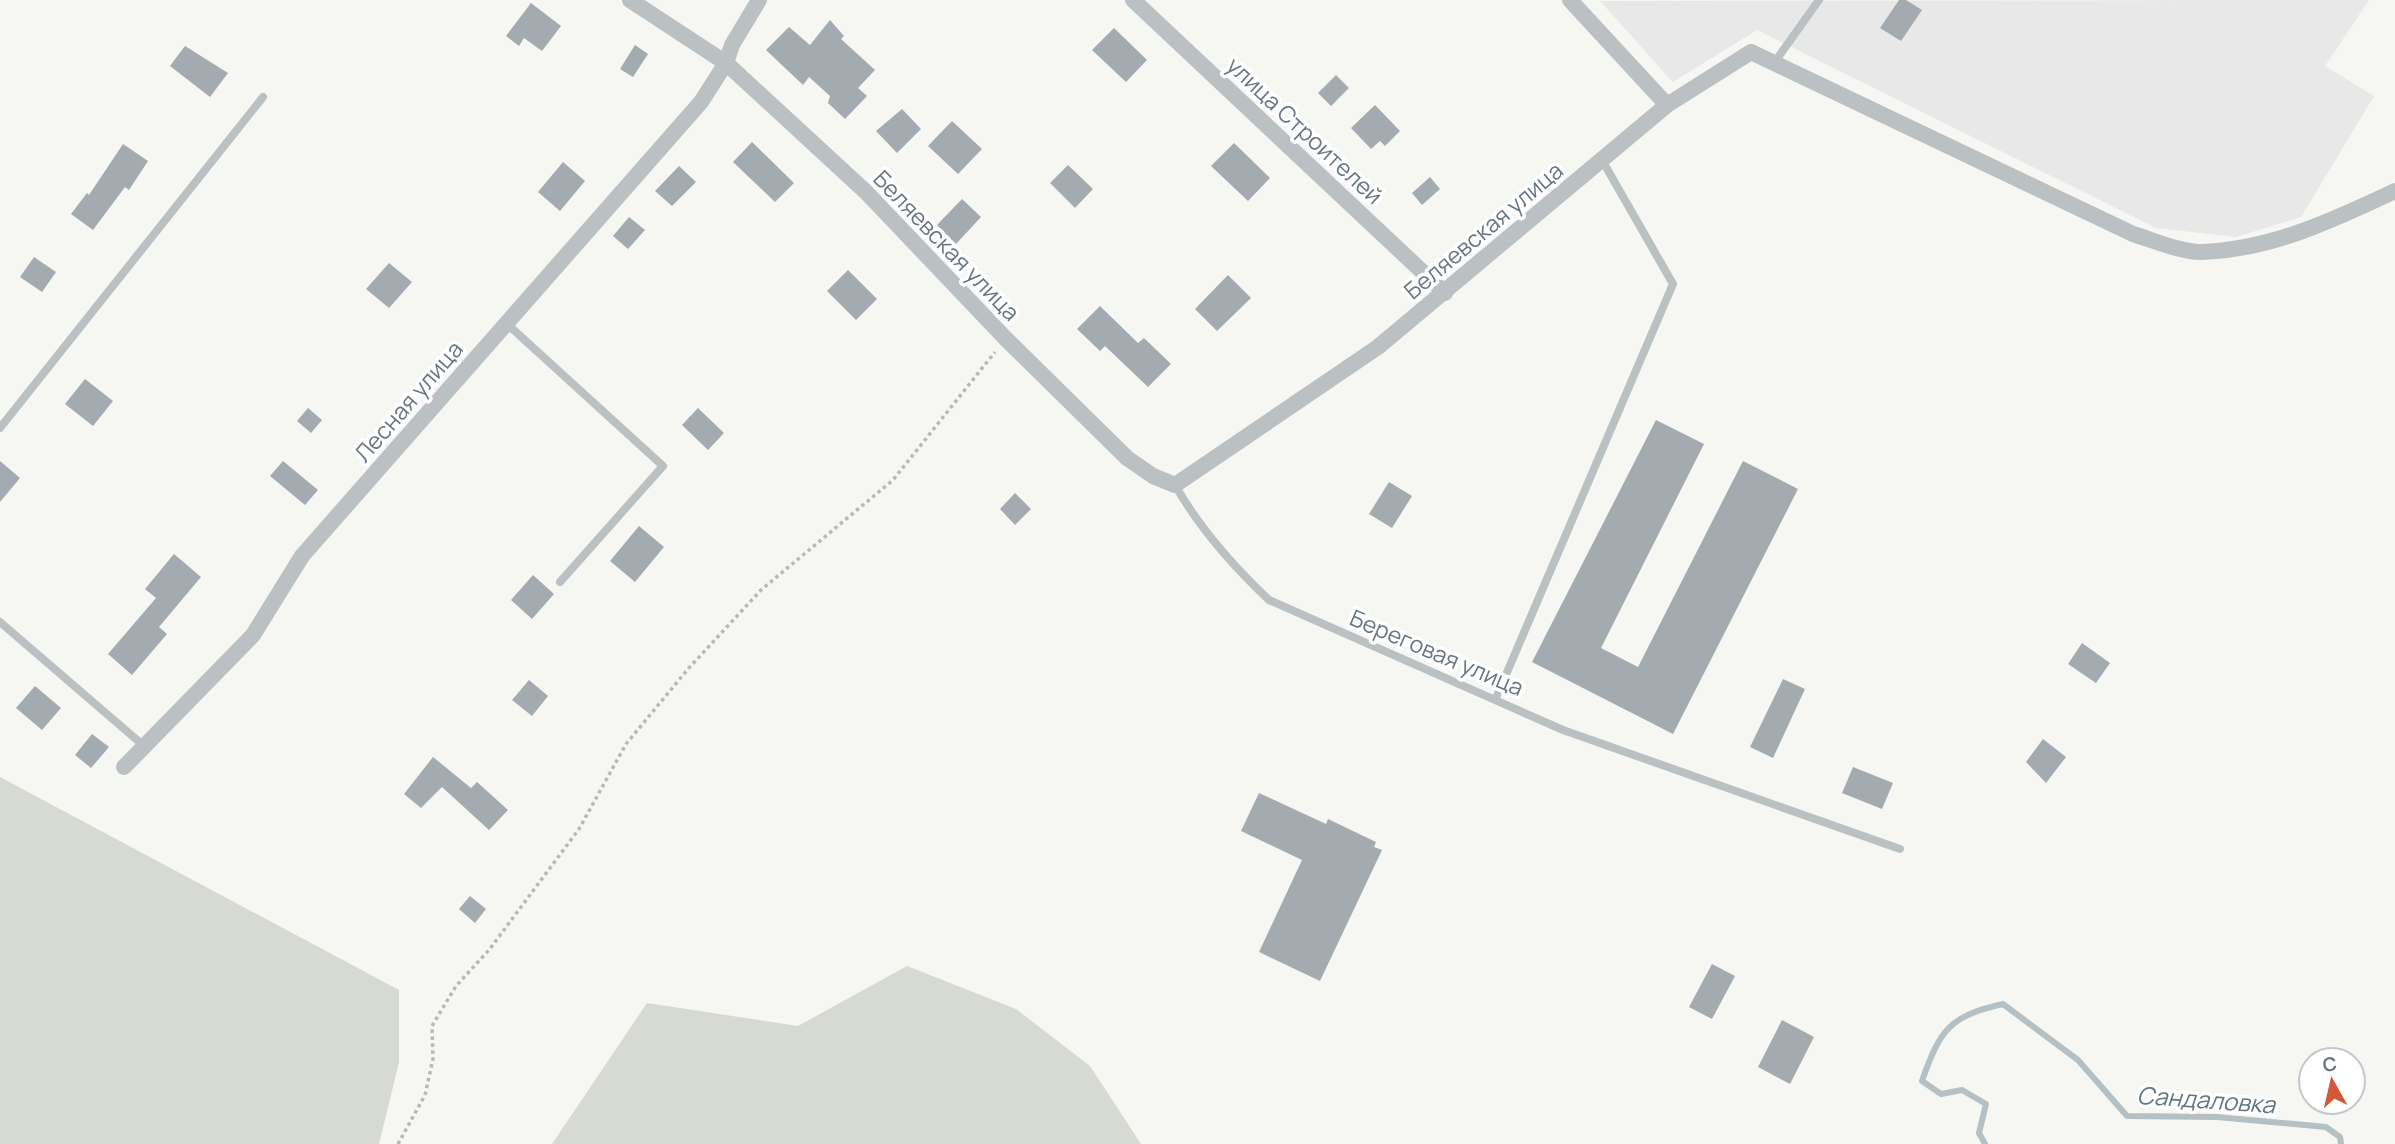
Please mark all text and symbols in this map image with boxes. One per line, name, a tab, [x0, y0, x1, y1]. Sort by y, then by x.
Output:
street label: улица Строителей	[1220, 49, 1390, 211]
street label: Беляевская улица	[1397, 154, 1569, 306]
street label: Беляевская улица	[867, 163, 1027, 327]
street label: Лесная улица	[346, 334, 470, 468]
street label: Береговая улица	[1345, 601, 1529, 703]
north arrow	[2297, 1046, 2367, 1116]
text: С	[2321, 1050, 2338, 1078]
water label: Сандаловка	[2136, 1078, 2278, 1120]

